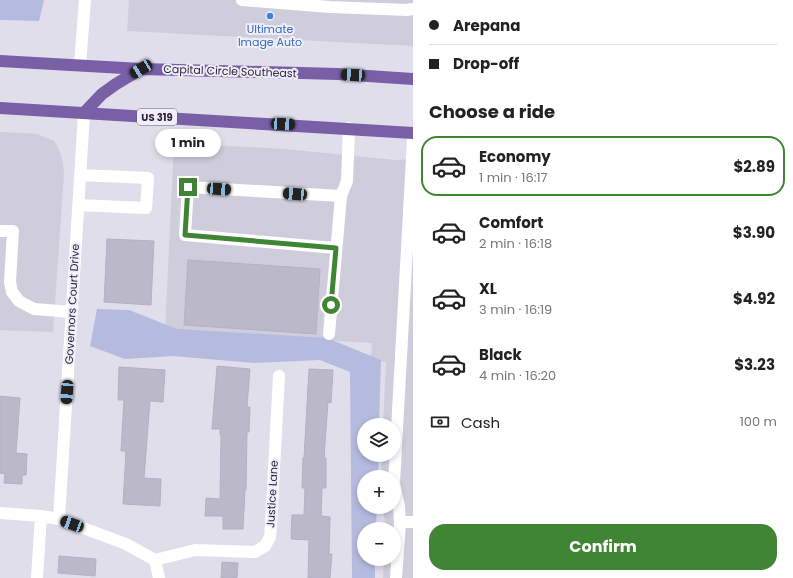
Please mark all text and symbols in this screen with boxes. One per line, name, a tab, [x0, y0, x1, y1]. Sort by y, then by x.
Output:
marker: Ultimate Image Auto	[265, 11, 275, 21]
text: Arepana	[453, 15, 520, 36]
place label: Ultimate Image Auto	[238, 21, 302, 50]
text: Drop-off	[453, 53, 519, 74]
car	[128, 58, 154, 80]
street label: Capital Circle Southeast	[163, 61, 297, 81]
car	[341, 68, 365, 82]
text: Choose a ride	[429, 99, 555, 124]
road number: US 319	[137, 109, 177, 125]
car	[271, 117, 295, 131]
callout: 1 min	[155, 129, 221, 157]
text: 1 min	[171, 133, 205, 152]
text: Economy	[479, 146, 551, 167]
icon: car	[431, 148, 467, 184]
text: $2.89	[733, 156, 775, 177]
text: 1 min · 16:17	[479, 168, 548, 187]
route end	[179, 178, 197, 196]
car	[207, 182, 231, 196]
car	[283, 187, 307, 201]
text: Comfort	[479, 212, 543, 233]
icon: car	[431, 214, 467, 250]
text: $3.90	[733, 222, 775, 243]
text: 2 min · 16:18	[479, 234, 552, 253]
street label: Governors Court Drive	[61, 243, 83, 365]
text: XL	[479, 278, 497, 299]
icon: car	[431, 280, 467, 316]
text: $4.92	[733, 288, 775, 309]
route start	[322, 296, 340, 314]
text: 3 min · 16:19	[479, 300, 552, 319]
text: Black	[479, 344, 522, 365]
icon: car	[431, 346, 467, 382]
text: $3.23	[734, 354, 775, 375]
text: 4 min · 16:20	[479, 366, 556, 385]
car	[60, 380, 74, 404]
icon: cash	[429, 411, 451, 433]
text: Cash	[461, 412, 500, 433]
text: 100 m	[740, 412, 777, 431]
map controls	[357, 418, 401, 566]
button: layers	[357, 418, 401, 462]
street label: Justice Lane	[262, 460, 282, 528]
button: +	[357, 470, 401, 514]
car	[59, 514, 85, 534]
button: −	[357, 522, 401, 566]
button: Confirm	[429, 524, 777, 570]

